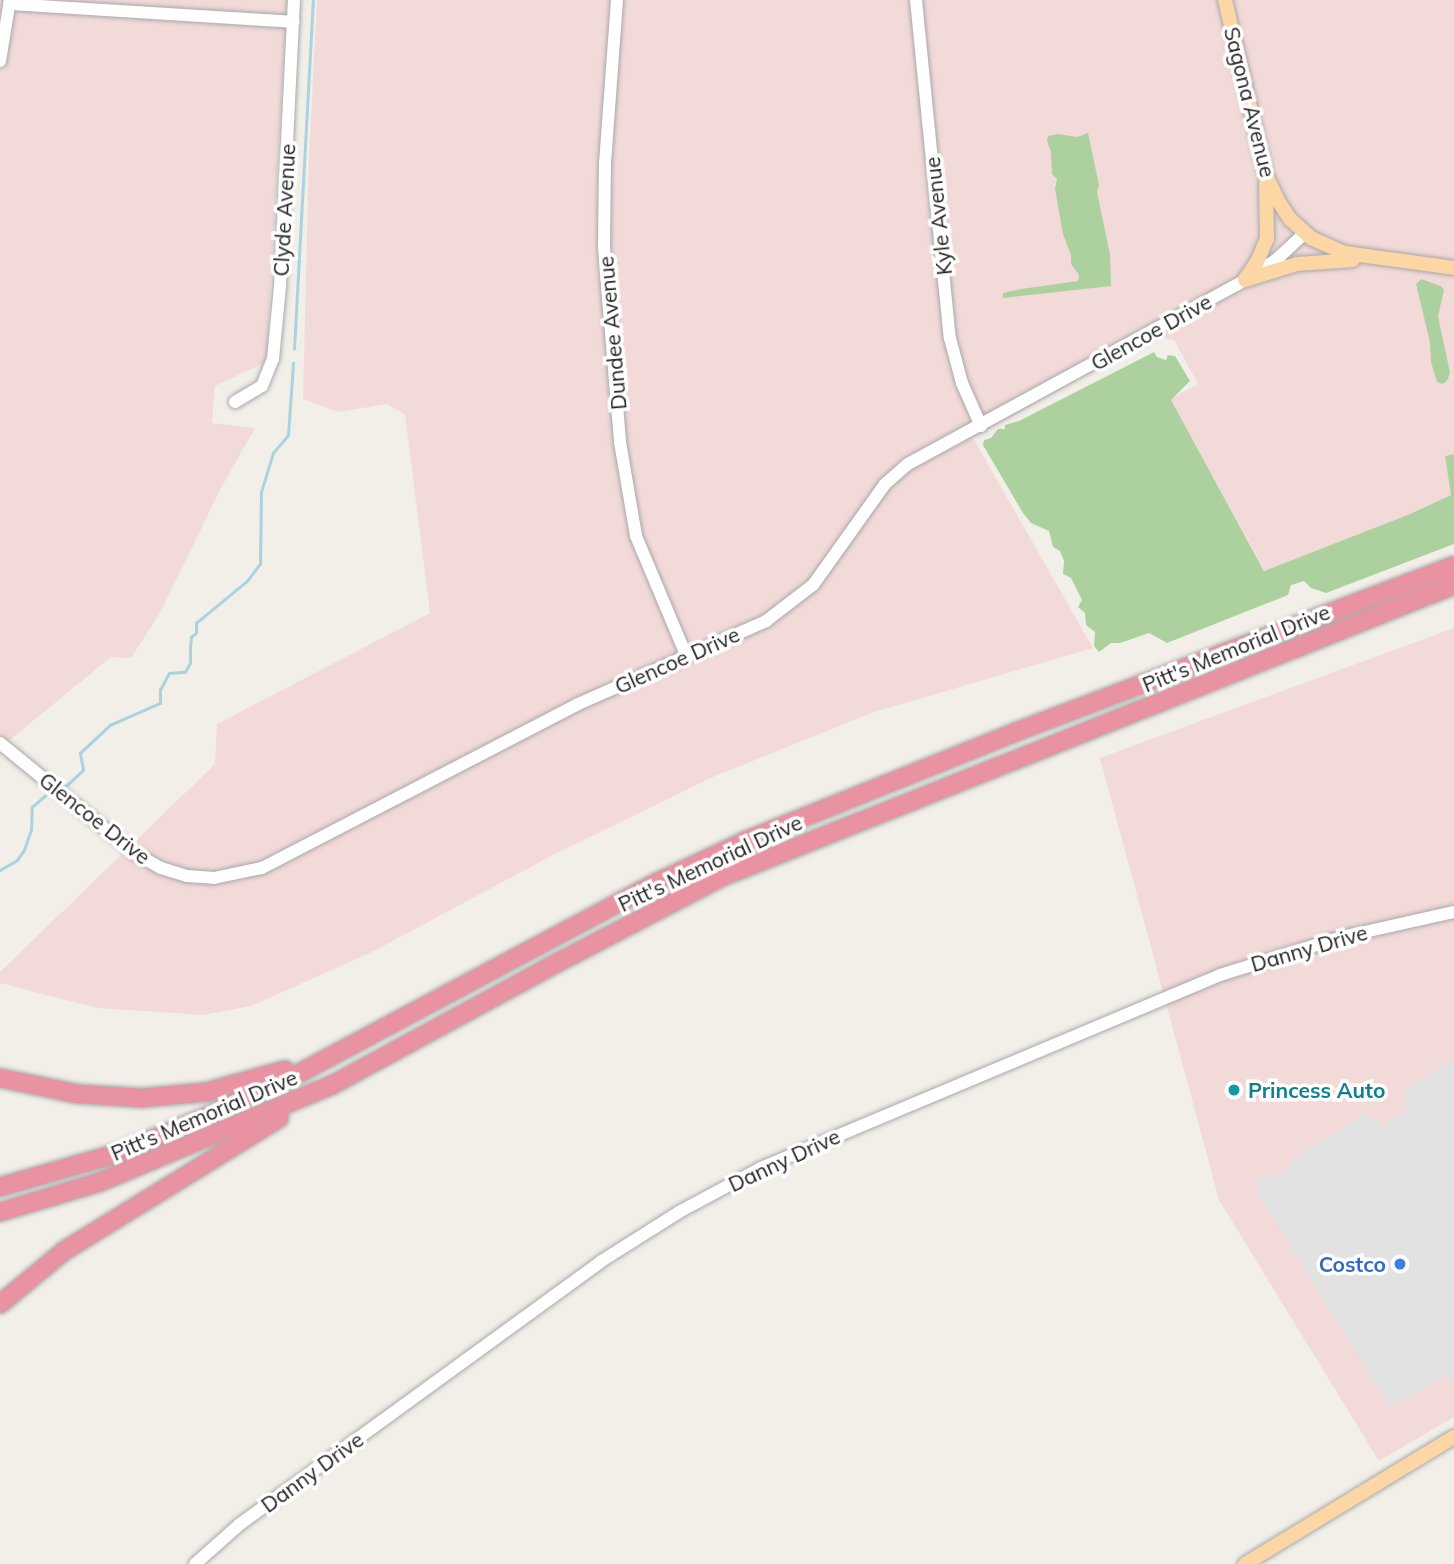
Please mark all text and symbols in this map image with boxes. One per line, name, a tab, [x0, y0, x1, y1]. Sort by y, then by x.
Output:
street label: Sagona Avenue	[1219, 24, 1281, 180]
street label: Clyde Avenue	[268, 143, 300, 277]
street label: Kyle Avenue	[919, 156, 957, 276]
street label: Dundee Avenue	[593, 255, 631, 411]
street label: Glencoe Drive	[1086, 289, 1216, 375]
street label: Pitt's Memorial Drive	[1139, 599, 1333, 697]
street label: Glencoe Drive	[611, 621, 743, 699]
street label: Glencoe Drive	[34, 767, 156, 869]
street label: Pitt's Memorial Drive	[614, 809, 806, 917]
street label: Danny Drive	[1248, 919, 1370, 977]
street label: Pitt's Memorial Drive	[107, 1064, 301, 1166]
place label: Princess Auto	[1248, 1077, 1385, 1103]
marker: Princess Auto	[1226, 1082, 1242, 1098]
street label: Danny Drive	[724, 1123, 844, 1197]
place label: Costco	[1319, 1251, 1386, 1277]
marker: Costco	[1392, 1256, 1408, 1272]
street label: Danny Drive	[256, 1426, 368, 1518]

